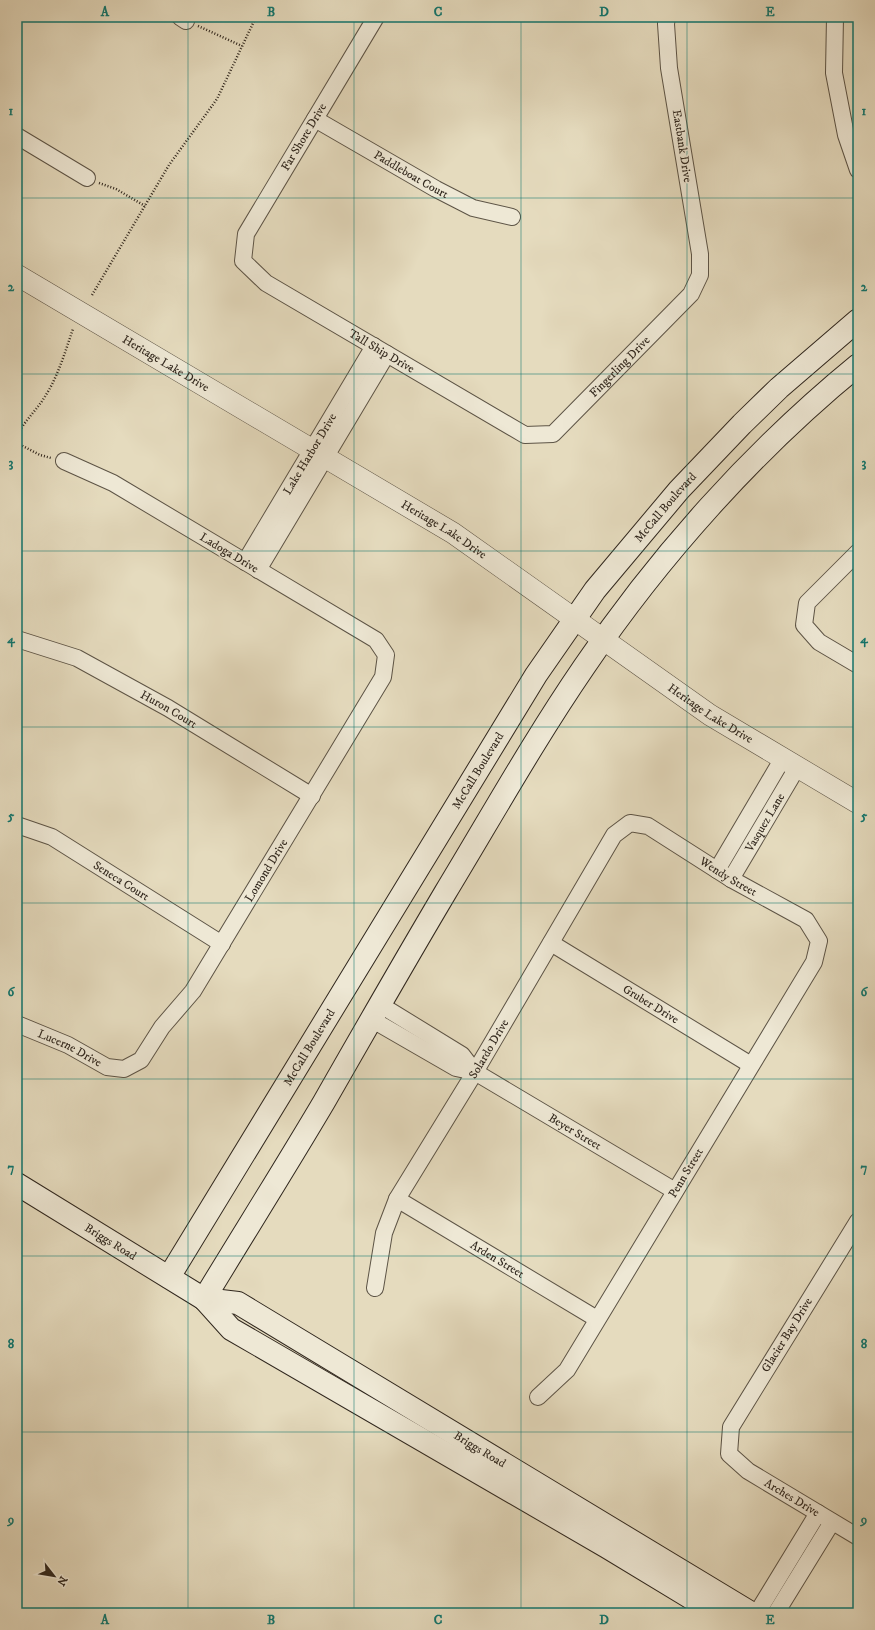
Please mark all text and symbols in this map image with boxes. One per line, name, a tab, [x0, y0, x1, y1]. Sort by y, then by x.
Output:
text: A	[100, 4, 110, 20]
text: B	[267, 4, 275, 20]
text: C	[434, 4, 443, 20]
text: D	[599, 4, 609, 20]
text: E	[765, 4, 775, 20]
street label: Far Shore Drive	[278, 100, 330, 174]
text: 1	[9, 103, 14, 119]
text: 1	[862, 103, 867, 119]
street label: Eastbank Drive	[669, 108, 695, 184]
street label: Paddleboat Court	[371, 147, 451, 202]
text: 2	[8, 279, 15, 295]
text: 2	[861, 279, 868, 295]
street label: Tall Ship Drive	[346, 326, 417, 376]
street label: Heritage Lake Drive	[120, 332, 212, 395]
street label: Fingerling Drive	[586, 333, 653, 400]
street label: Lake Harbor Drive	[280, 410, 340, 497]
text: 3	[9, 455, 14, 471]
text: 3	[862, 455, 867, 471]
street label: McCall Boulevard	[631, 469, 699, 545]
street label: Heritage Lake Drive	[398, 497, 490, 562]
street label: Ladoga Drive	[197, 530, 261, 576]
text: 4	[6, 631, 15, 648]
text: 4	[859, 631, 868, 648]
street label: Heritage Lake Drive	[665, 680, 756, 746]
street label: Huron Court	[138, 687, 200, 731]
street label: McCall Boulevard	[449, 729, 507, 812]
street label: Vasquez Lane	[741, 790, 788, 855]
text: 5	[7, 808, 15, 824]
text: 5	[860, 808, 868, 824]
street label: Lomond Drive	[241, 836, 291, 905]
street label: Wendy Street	[696, 853, 760, 899]
street label: Seneca Court	[91, 857, 152, 904]
street label: Gruber Drive	[620, 981, 682, 1027]
text: 6	[8, 984, 16, 1000]
text: 6	[861, 984, 869, 1000]
street label: McCall Boulevard	[280, 1006, 338, 1089]
street label: Solardo Drive	[465, 1016, 512, 1081]
street label: Lucerne Drive	[36, 1026, 104, 1070]
street label: Beyer Street	[546, 1110, 604, 1153]
street label: Penn Street	[665, 1145, 707, 1201]
text: 7	[8, 1160, 15, 1176]
text: 7	[861, 1160, 868, 1176]
street label: Briggs Road	[82, 1220, 139, 1263]
street label: Arden Street	[468, 1237, 527, 1281]
street label: Glacier Bay Drive	[758, 1295, 816, 1375]
text: 8	[8, 1336, 15, 1352]
text: 8	[861, 1336, 868, 1352]
street label: Briggs Road	[451, 1428, 509, 1471]
street label: Arches Drive	[762, 1475, 822, 1520]
text: 9	[7, 1512, 14, 1528]
text: 9	[860, 1512, 867, 1528]
north arrow	[34, 1556, 74, 1596]
text: N	[53, 1573, 70, 1588]
text: A	[100, 1612, 110, 1628]
text: B	[267, 1612, 275, 1628]
text: C	[434, 1612, 443, 1628]
text: D	[599, 1612, 609, 1628]
text: E	[765, 1612, 775, 1628]

